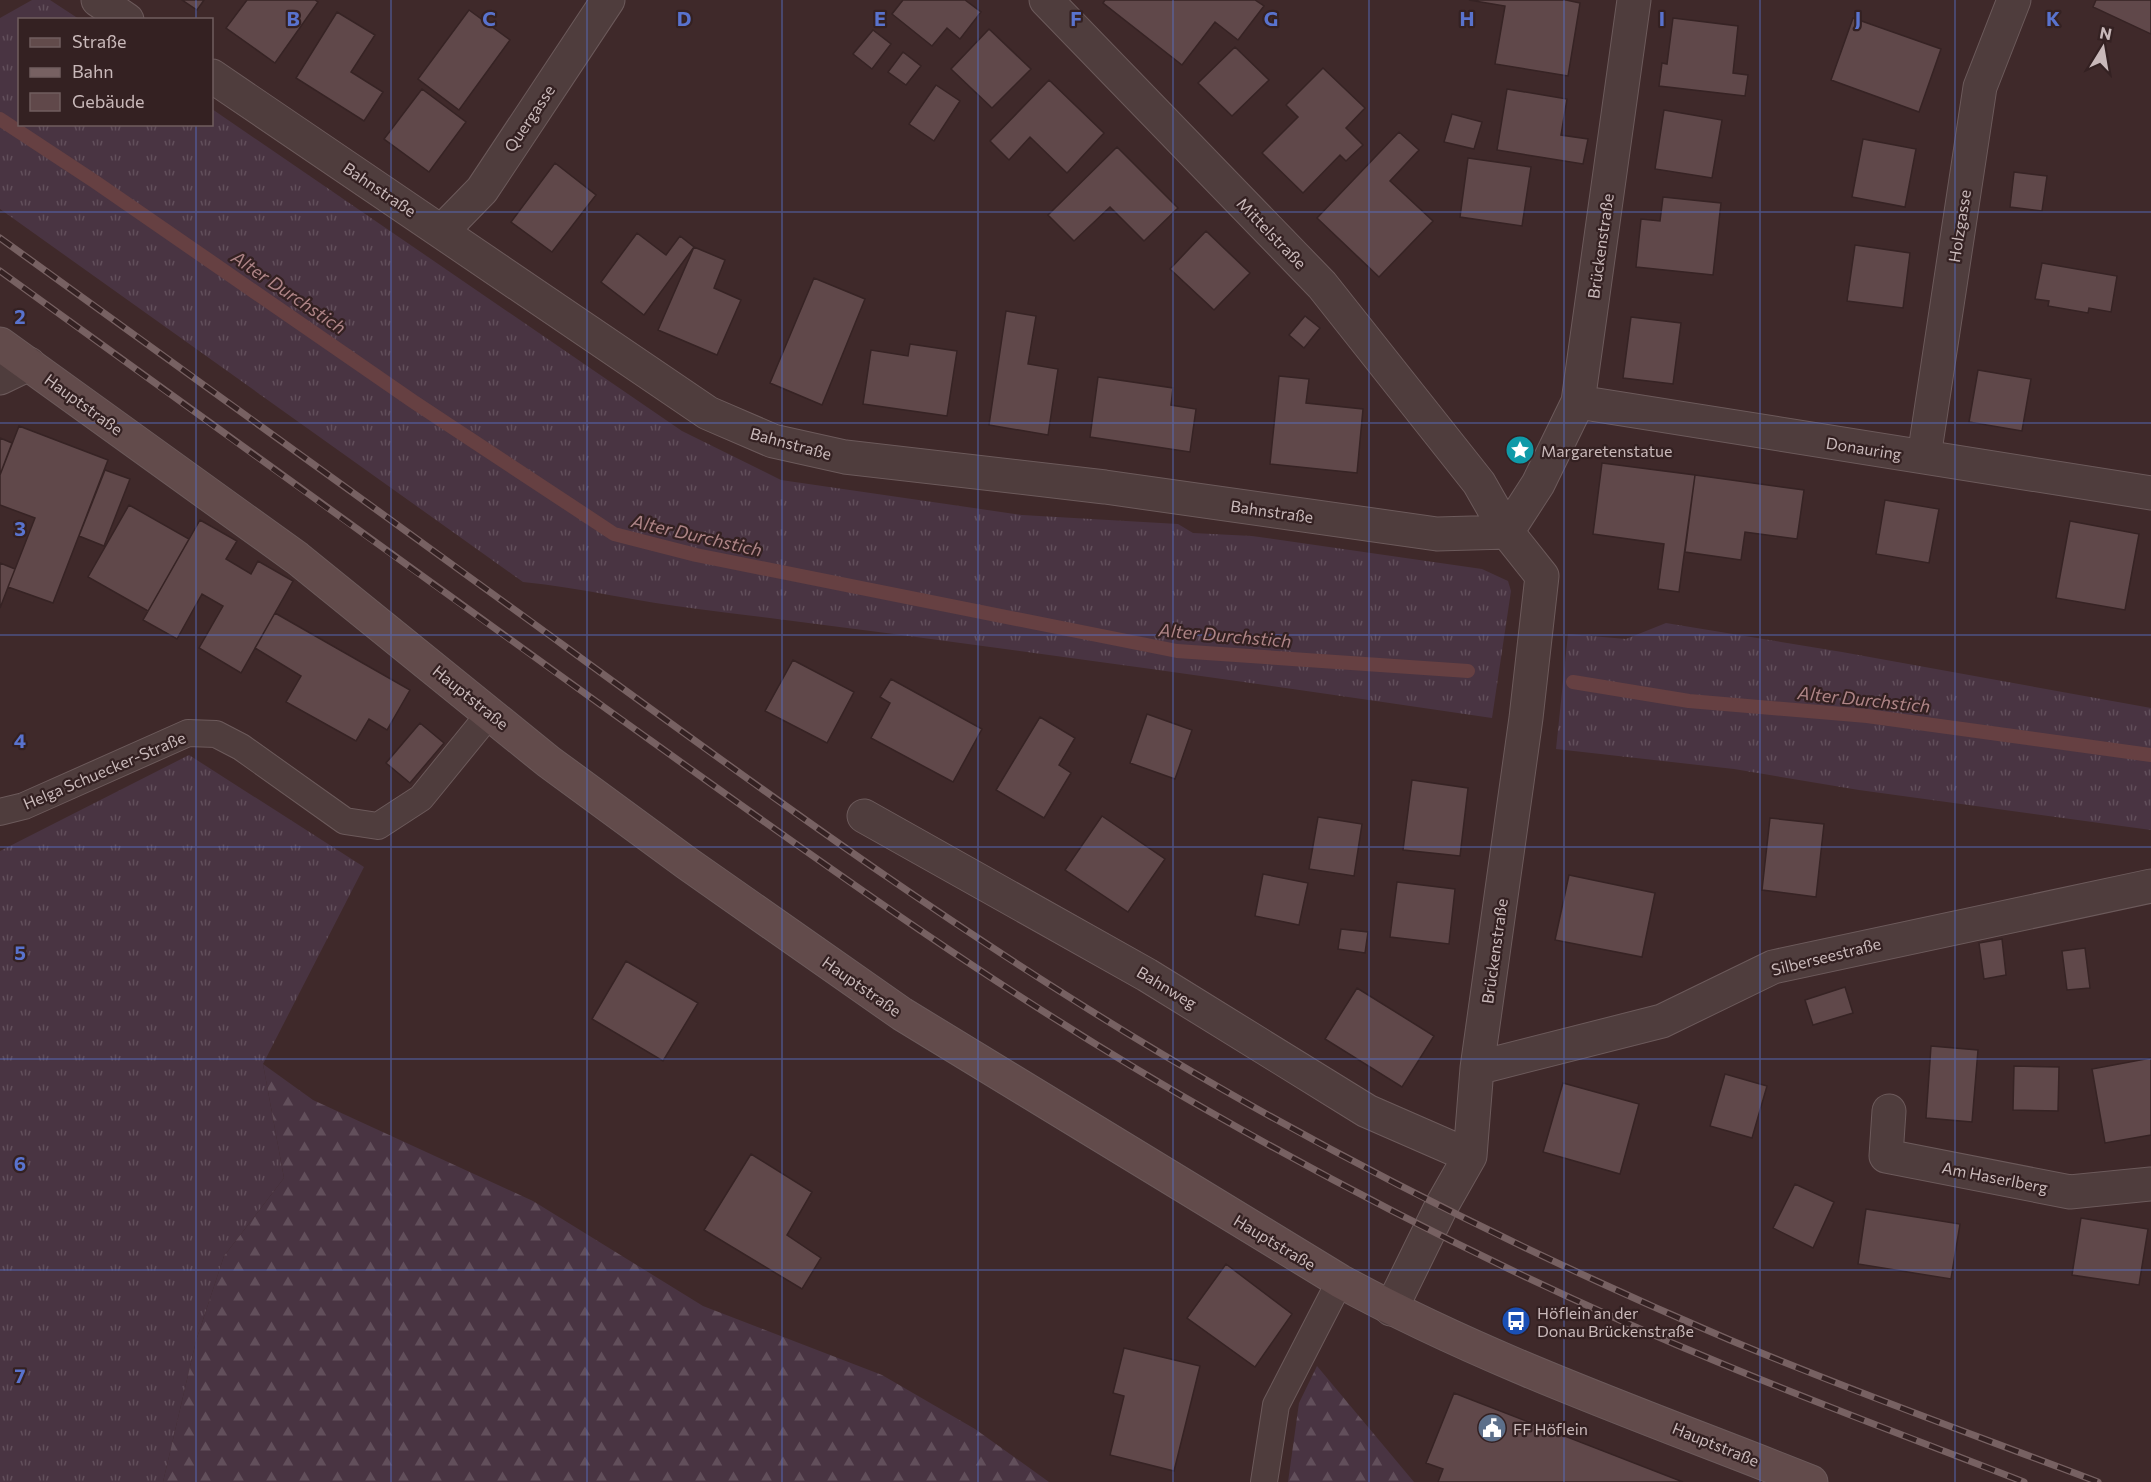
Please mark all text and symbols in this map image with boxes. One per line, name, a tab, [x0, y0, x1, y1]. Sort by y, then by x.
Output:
text: B	[286, 6, 300, 30]
text: C	[482, 6, 496, 30]
text: D	[677, 6, 691, 30]
text: E	[874, 6, 886, 30]
text: F	[1070, 6, 1082, 30]
text: G	[1264, 6, 1278, 30]
text: H	[1460, 6, 1475, 30]
text: I	[1659, 6, 1665, 30]
text: J	[1855, 6, 1861, 30]
text: K	[2046, 6, 2060, 30]
legend	[18, 18, 213, 126]
north arrow	[2073, 18, 2133, 78]
text: N	[2098, 22, 2114, 43]
text: Straße	[72, 30, 127, 52]
text: Bahn	[72, 60, 114, 82]
street label: Quergasse	[500, 81, 558, 155]
text: Gebäude	[72, 90, 145, 112]
street label: Bahnstraße	[340, 158, 420, 220]
street label: Holzgasse	[1944, 188, 1974, 264]
street label: Brückenstraße	[1583, 192, 1617, 300]
street label: Mittelstraße	[1233, 193, 1311, 273]
water label: Alter Durchstich	[227, 245, 350, 338]
text: 2	[14, 304, 26, 328]
street label: Hauptstraße	[41, 369, 127, 439]
street label: Bahnstraße	[748, 423, 834, 463]
street label: Donauring	[1825, 433, 1903, 463]
place icon: Margaretenstatue	[1504, 434, 1536, 466]
place label: Margaretenstatue	[1541, 441, 1672, 460]
street label: Bahnstraße	[1229, 496, 1315, 526]
water label: Alter Durchstich	[629, 509, 764, 561]
text: 3	[14, 516, 26, 540]
water label: Alter Durchstich	[1157, 618, 1292, 652]
street label: Hauptstraße	[429, 661, 513, 733]
water label: Alter Durchstich	[1796, 681, 1931, 717]
street label: Helga Schuecker-Straße	[20, 727, 188, 813]
text: 4	[14, 728, 26, 752]
street label: Brückenstraße	[1477, 897, 1511, 1005]
street label: Silberseestraße	[1769, 933, 1883, 979]
text: 5	[14, 940, 26, 964]
street label: Hauptstraße	[819, 952, 905, 1020]
street label: Bahnweg	[1134, 962, 1201, 1012]
text: 6	[14, 1151, 26, 1175]
street label: Am Haserlberg	[1940, 1157, 2050, 1197]
street label: Hauptstraße	[1231, 1210, 1319, 1274]
place label: Höflein an der Donau Brückenstraße	[1537, 1303, 1694, 1340]
bus stop icon: Höflein an der Donau Brückenstraße	[1500, 1305, 1532, 1337]
text: 7	[15, 1363, 26, 1387]
public building icon: FF Höflein	[1476, 1412, 1508, 1444]
street label: Hauptstraße	[1670, 1418, 1762, 1470]
place label: FF Höflein	[1513, 1419, 1588, 1438]

